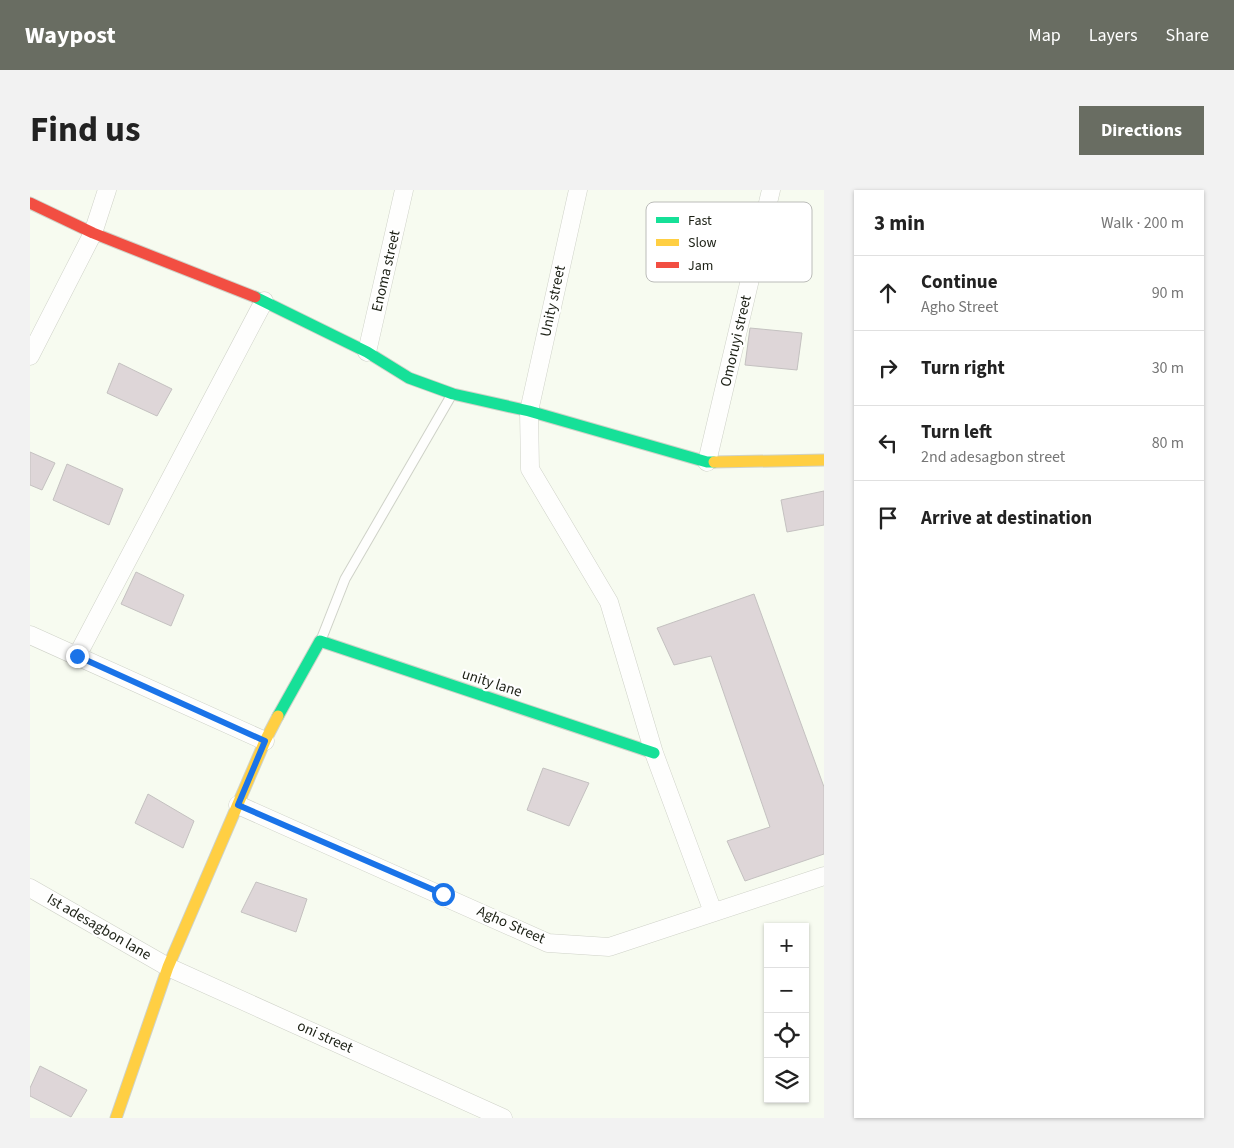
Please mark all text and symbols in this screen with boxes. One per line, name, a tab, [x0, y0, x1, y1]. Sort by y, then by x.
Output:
text: Waypost	[25, 18, 116, 53]
text: Map	[1029, 23, 1061, 48]
text: Layers	[1089, 23, 1138, 48]
text: Share	[1166, 23, 1209, 48]
text: Find us	[30, 105, 140, 155]
button: Directions	[1079, 106, 1204, 155]
legend	[646, 202, 812, 282]
text: 3 min	[874, 208, 925, 238]
text: Fast	[688, 211, 712, 231]
text: Walk · 200 m	[1101, 212, 1184, 234]
street label: Enoma street	[366, 228, 406, 314]
text: Slow	[688, 233, 717, 253]
text: Jam	[688, 256, 713, 276]
street label: Unity street	[535, 263, 571, 339]
text: Continue	[921, 269, 998, 296]
icon: ahead	[874, 279, 902, 307]
text: 90 m	[1152, 282, 1184, 304]
street label: Omoruyi street	[715, 293, 757, 389]
text: Agho Street	[921, 296, 998, 318]
icon: right	[874, 354, 902, 382]
text: Turn right	[921, 355, 1005, 382]
text: 30 m	[1152, 357, 1184, 379]
text: Turn left	[921, 419, 992, 446]
icon: left	[874, 429, 902, 457]
text: 80 m	[1152, 432, 1184, 454]
text: 2nd adesagbon street	[921, 446, 1065, 468]
icon: arrive	[874, 504, 902, 532]
text: Arrive at destination	[921, 505, 1092, 532]
route end	[66, 645, 89, 668]
street label: unity lane	[459, 663, 525, 703]
route start	[432, 883, 455, 906]
street label: Ist adesagbon lane	[43, 889, 155, 965]
street label: Agho Street	[474, 901, 548, 949]
map controls	[764, 923, 809, 1103]
button: +	[764, 923, 809, 968]
button: −	[764, 968, 809, 1013]
button: locate	[764, 1013, 809, 1058]
street label: oni street	[294, 1015, 356, 1059]
button: layers	[764, 1058, 809, 1103]

